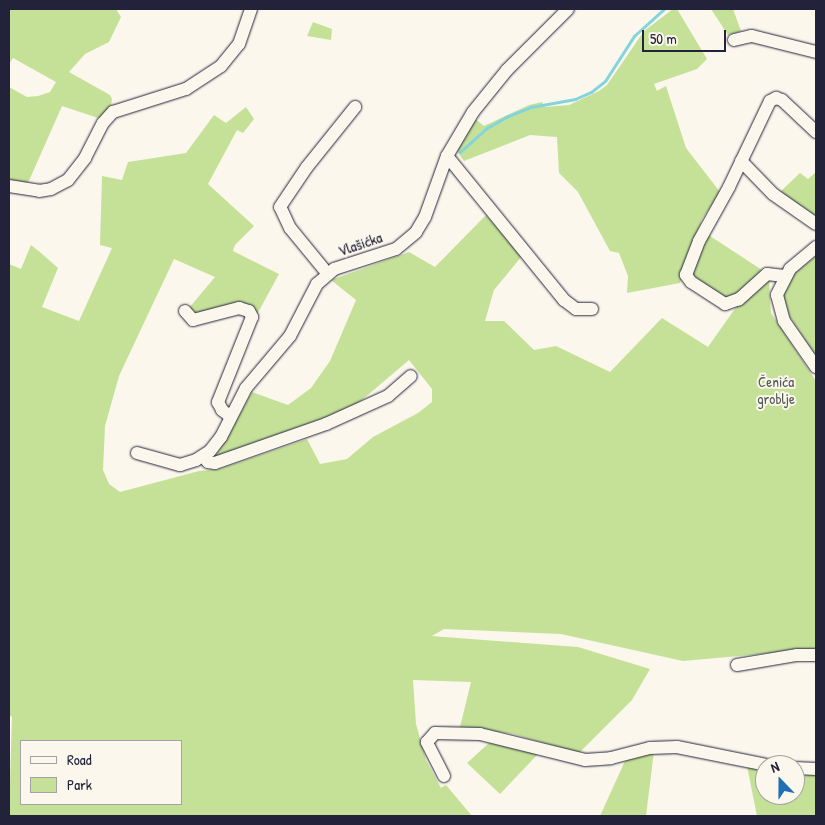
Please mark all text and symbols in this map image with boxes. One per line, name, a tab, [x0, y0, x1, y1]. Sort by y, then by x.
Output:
scale bar	[645, 20, 729, 52]
text: 50 m	[650, 28, 677, 49]
street label: Vlašićka	[336, 228, 384, 260]
park label: Čenića groblje	[757, 372, 795, 407]
legend	[20, 740, 182, 805]
text: Road	[67, 749, 92, 770]
north arrow	[755, 755, 805, 805]
text: N	[768, 756, 782, 777]
text: Park	[67, 774, 92, 795]

